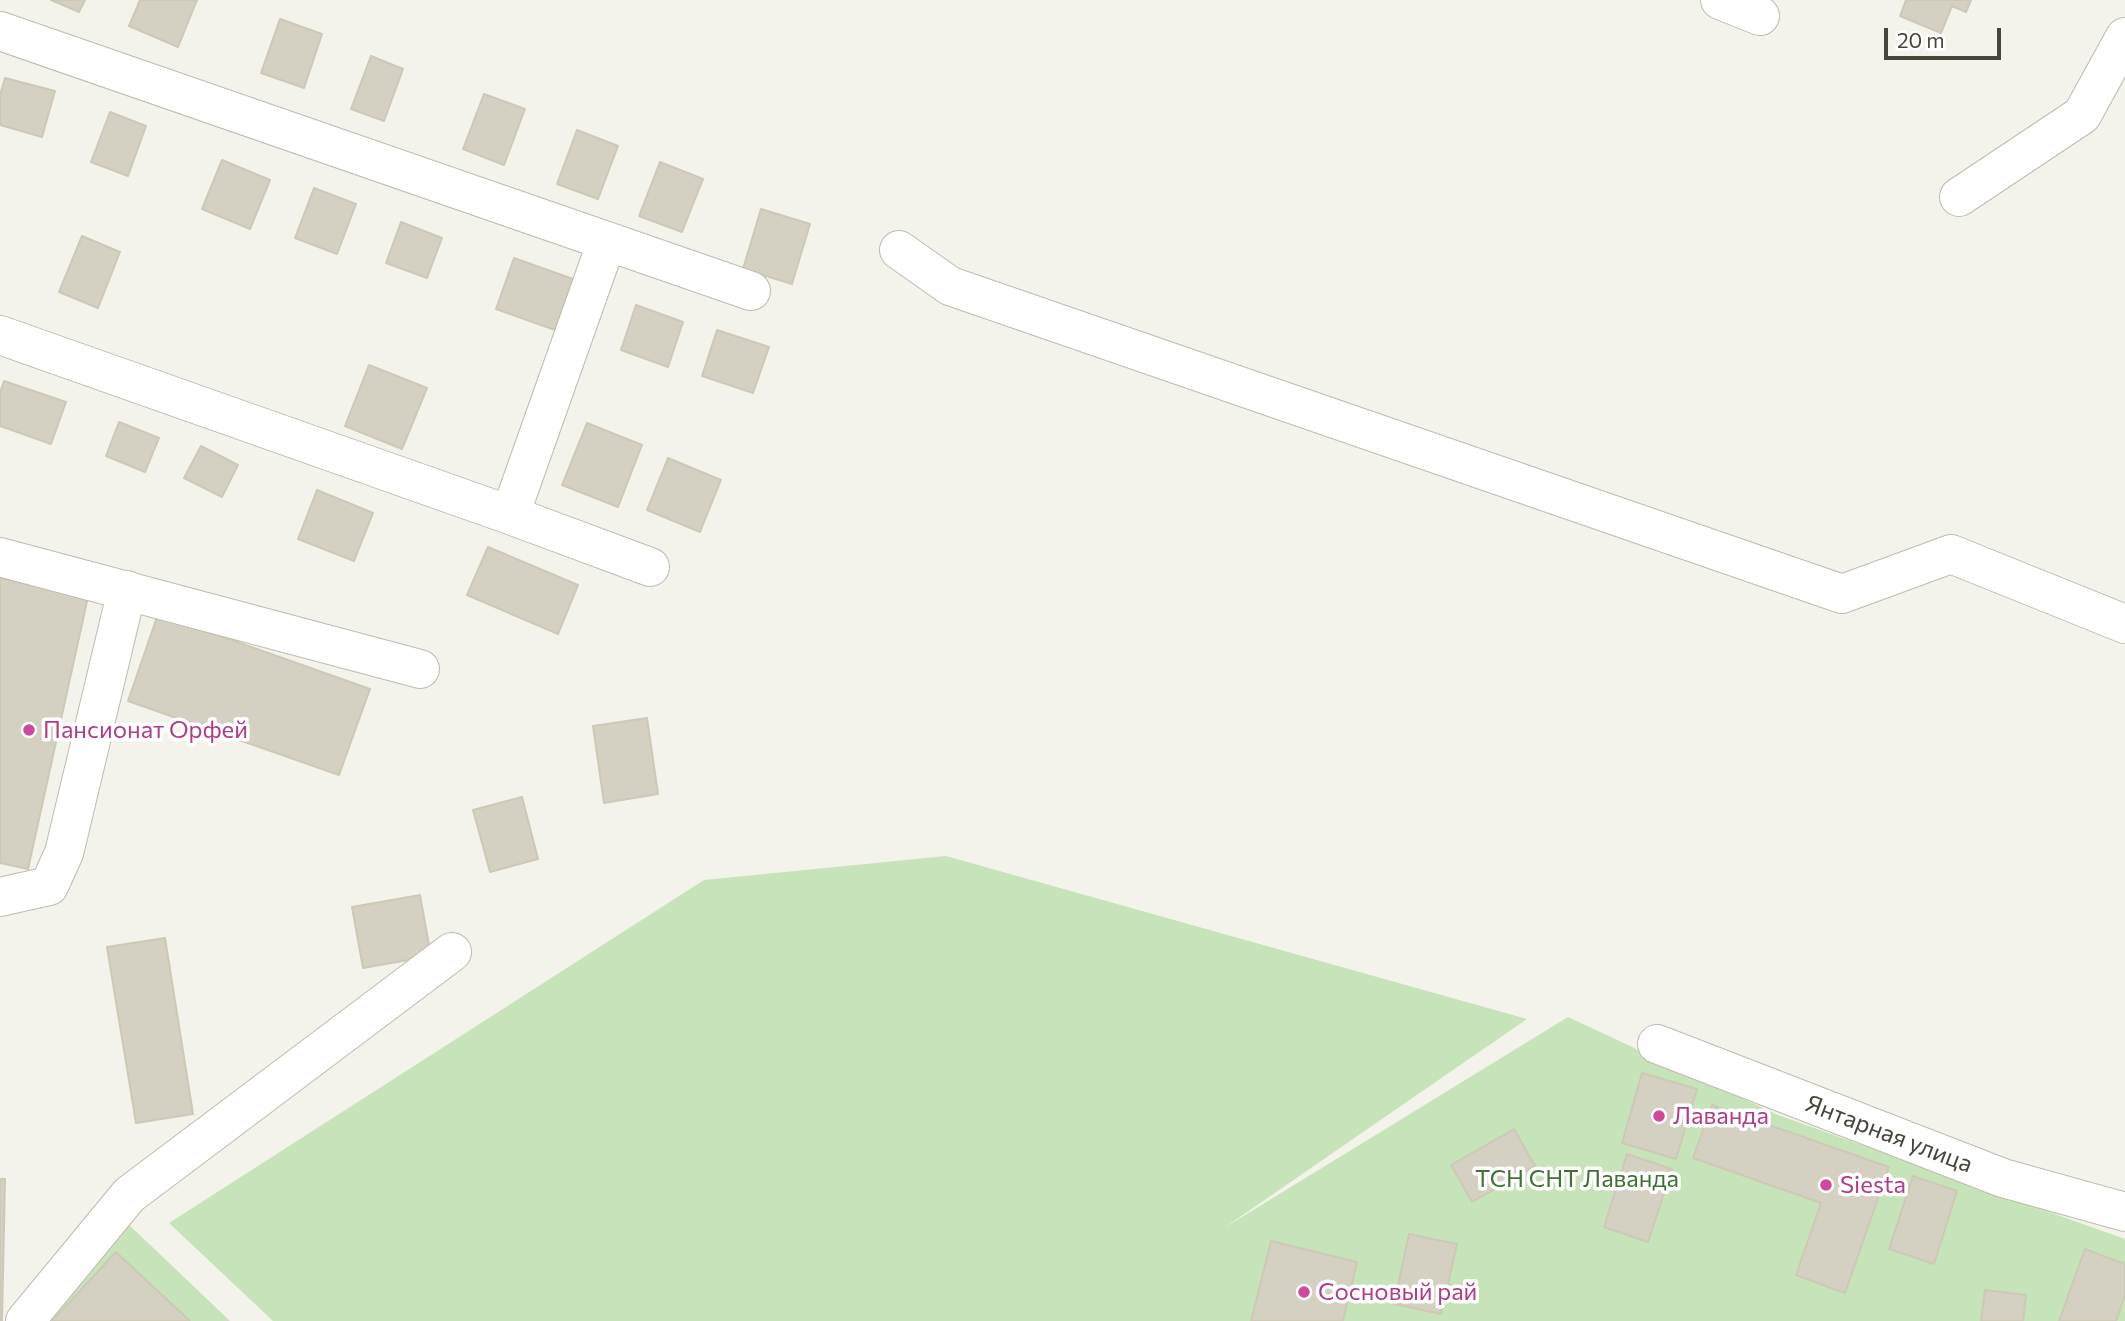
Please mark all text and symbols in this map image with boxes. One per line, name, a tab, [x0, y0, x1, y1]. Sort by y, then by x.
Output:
scale bar	[1887, 14, 2004, 58]
text: 20 m	[1897, 27, 1945, 52]
place label: Пансионат Орфей	[43, 716, 248, 744]
marker: Пансионат Орфей	[21, 722, 37, 738]
street label: Янтарная улица	[1801, 1089, 1977, 1179]
place label: Лаванда	[1673, 1102, 1769, 1130]
marker: Лаванда	[1651, 1108, 1667, 1124]
park label: ТСН СНТ Лаванда	[1475, 1165, 1679, 1193]
place label: Siesta	[1840, 1171, 1906, 1199]
marker: Siesta	[1818, 1177, 1834, 1193]
place label: Сосновый рай	[1318, 1278, 1477, 1306]
marker: Сосновый рай	[1296, 1284, 1312, 1300]

